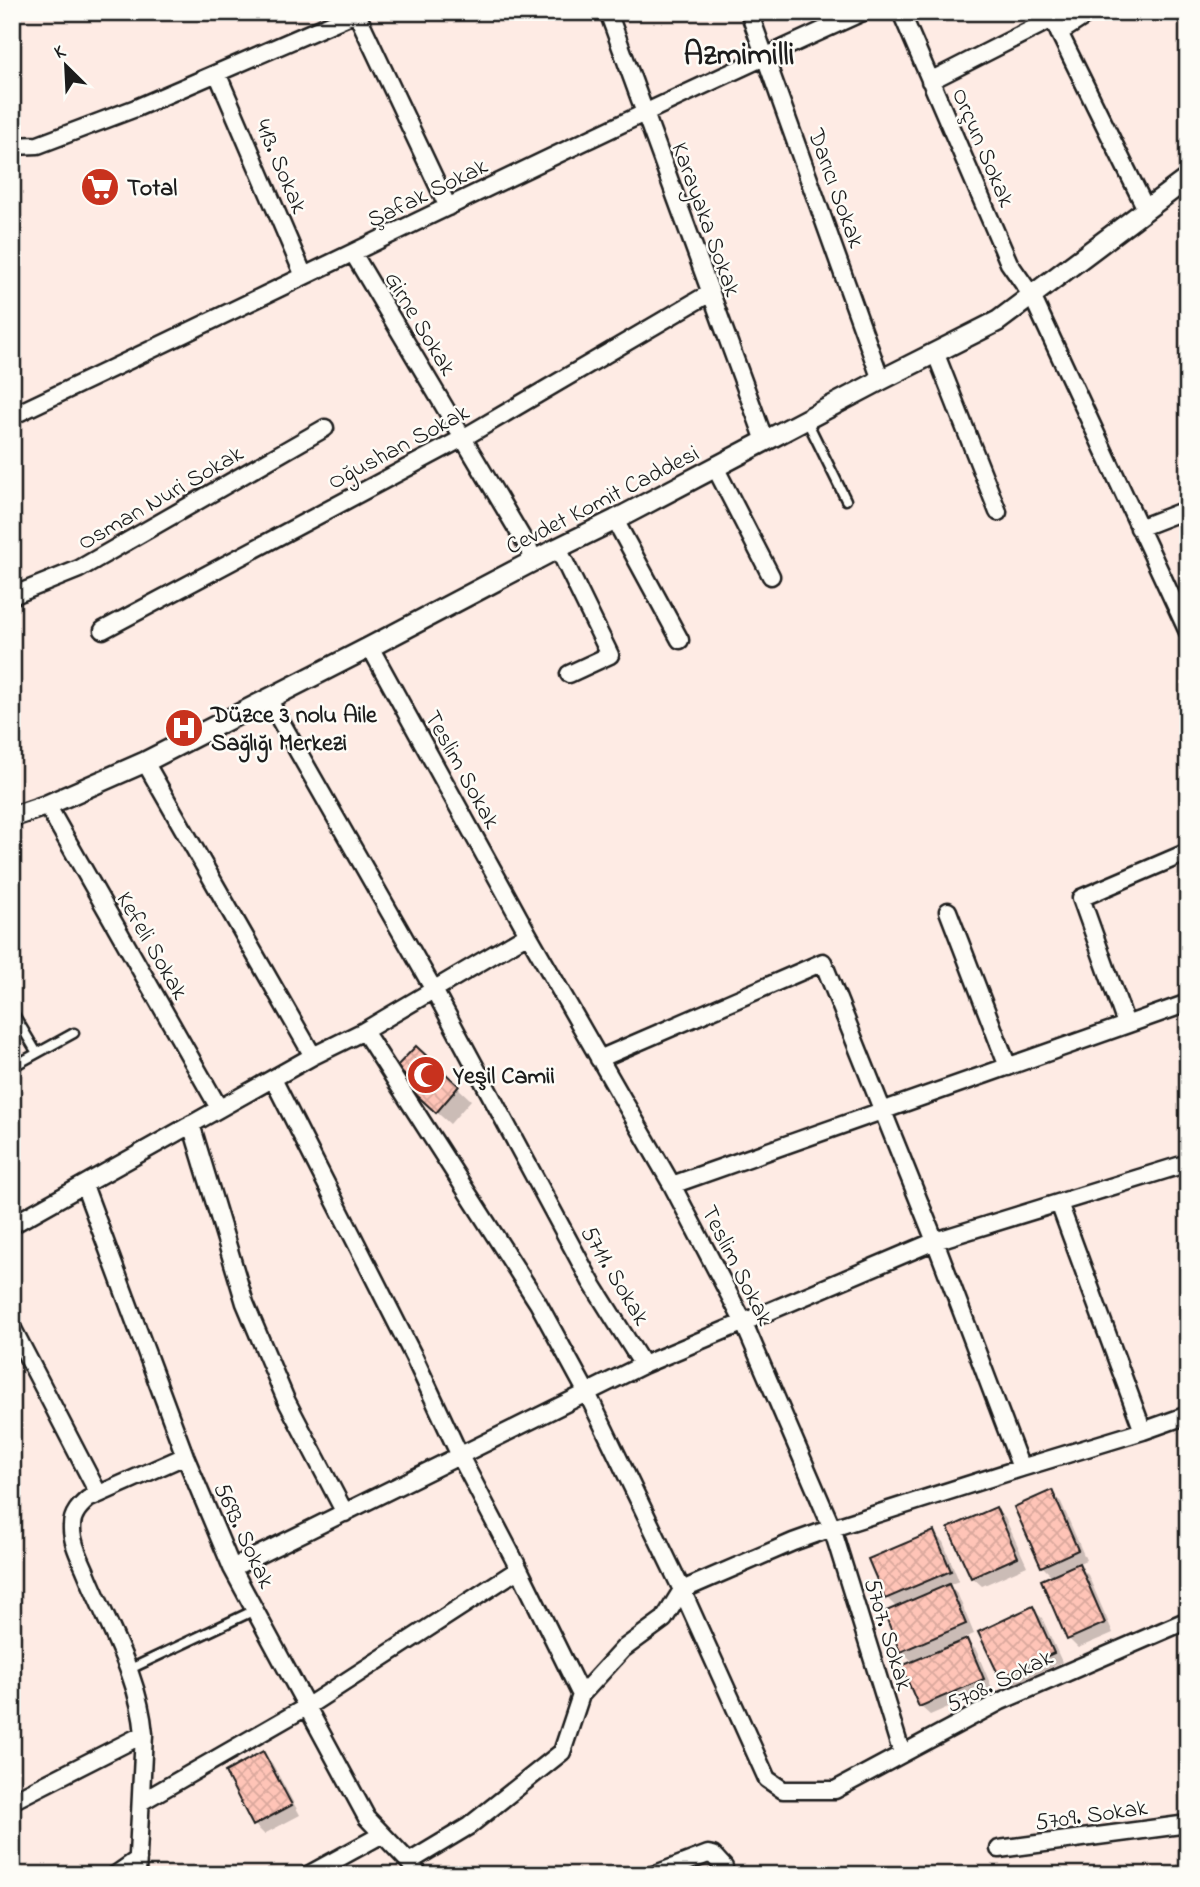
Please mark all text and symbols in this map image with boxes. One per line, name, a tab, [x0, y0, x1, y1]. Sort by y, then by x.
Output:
north arrow	[32, 32, 102, 102]
district label: Azmimilli	[684, 33, 794, 80]
text: K	[50, 38, 71, 67]
street label: Orçun Sokak	[941, 83, 1023, 213]
street label: 413. Sokak	[244, 114, 315, 220]
street label: Darıcı Sokak	[797, 123, 873, 254]
street label: Karayaka Sokak	[660, 138, 749, 303]
street label: Şafak Sokak	[362, 150, 495, 239]
supermarket icon: Total	[79, 166, 121, 208]
place label: Total	[127, 172, 177, 207]
street label: Girne Sokak	[374, 265, 464, 384]
street label: Oğushan Sokak	[322, 396, 477, 500]
street label: Osman Nuri Sokak	[72, 437, 251, 561]
street label: Cevdet Komit Caddesi	[500, 437, 706, 565]
place label: Düzce 3 nolu Aile Sağlığı Merkezi	[210, 699, 378, 763]
street label: Teslim Sokak	[414, 705, 508, 836]
hospital icon: Düzce 3 nolu Aile Sağlığı Merkezi	[163, 707, 205, 749]
street label: Kefeli Sokak	[106, 886, 196, 1007]
mosque icon: Yeşil Camii	[405, 1054, 447, 1096]
place label: Yeşil Camii	[452, 1060, 555, 1095]
street label: Teslim Sokak	[690, 1200, 781, 1333]
street label: 5711. Sokak	[570, 1220, 658, 1333]
street label: 5693. Sokak	[203, 1477, 283, 1595]
street label: 5707. Sokak	[853, 1574, 920, 1696]
street label: 5708. Sokak	[941, 1641, 1060, 1723]
street label: 5709. Sokak	[1033, 1791, 1150, 1842]

